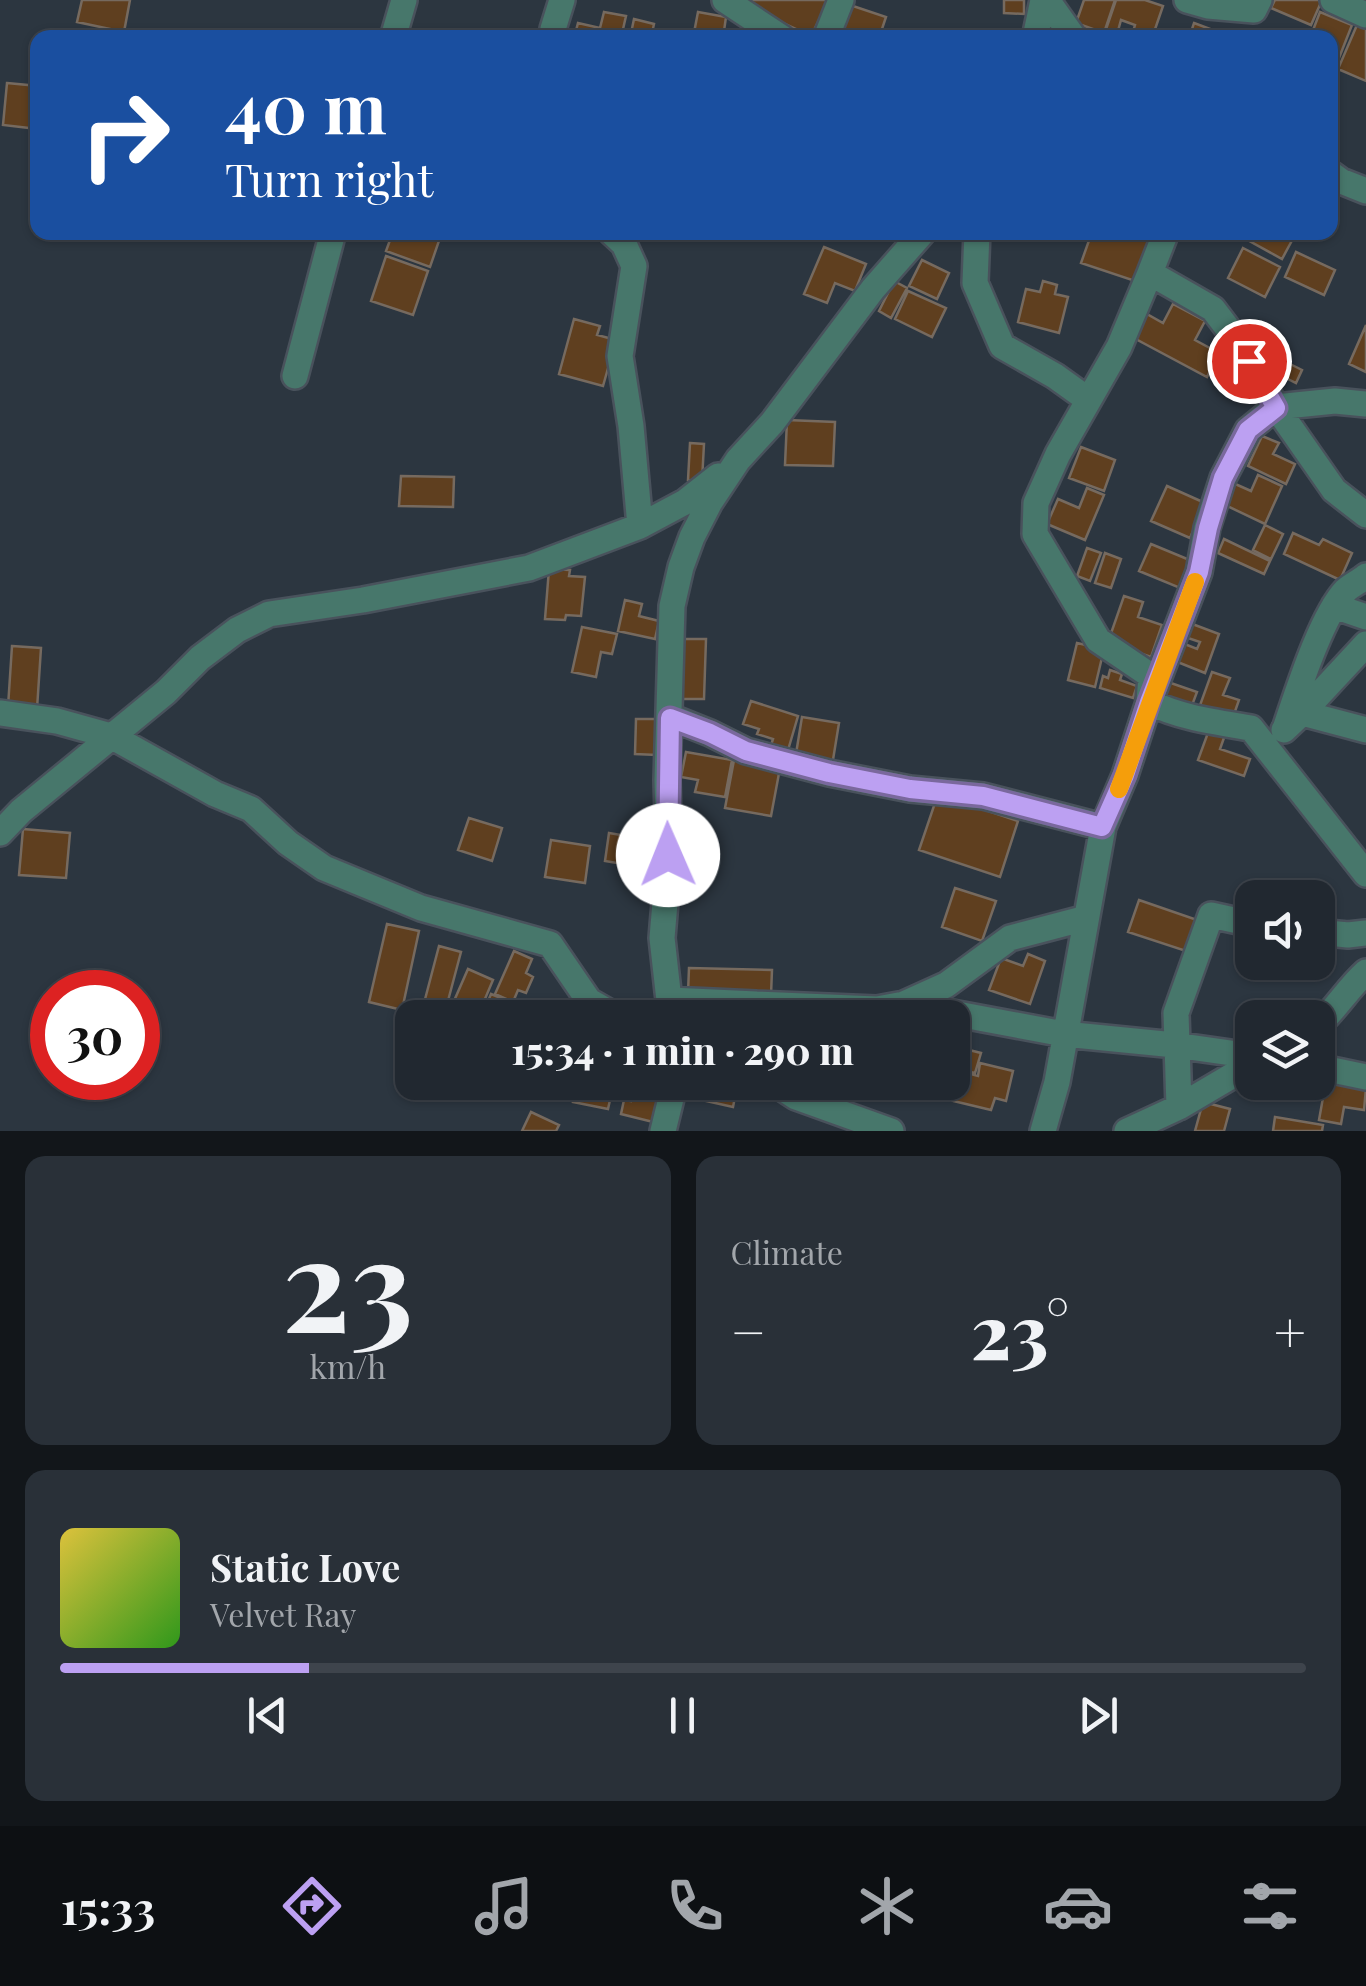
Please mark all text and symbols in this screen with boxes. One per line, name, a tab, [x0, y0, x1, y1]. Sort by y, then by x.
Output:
text: 40 m	[225, 58, 387, 152]
icon: right	[60, 70, 190, 200]
text: Turn right	[225, 148, 433, 208]
pin	[1207, 319, 1292, 404]
icon: arrive	[1222, 334, 1277, 389]
position arrow	[616, 803, 720, 907]
map controls	[1235, 880, 1335, 1100]
button: sound	[1235, 880, 1335, 980]
speed limit sign: 30	[30, 970, 160, 1100]
button: layers	[1235, 1000, 1335, 1100]
text: 15:34 · 1 min · 290 m	[511, 1024, 854, 1075]
text: 23	[282, 1192, 413, 1366]
text: Climate	[731, 1230, 843, 1273]
text: 23°	[971, 1279, 1069, 1379]
text: −	[731, 1293, 766, 1367]
text: +	[1274, 1293, 1306, 1367]
text: km/h	[309, 1344, 386, 1387]
text: Static Love	[210, 1541, 400, 1592]
text: Velvet Ray	[210, 1592, 357, 1635]
icon: previous	[240, 1688, 295, 1743]
icon: pause	[655, 1688, 710, 1743]
icon: next	[1071, 1688, 1126, 1743]
icon: directions	[277, 1871, 347, 1941]
icon: music	[469, 1871, 539, 1941]
icon: phone	[660, 1871, 730, 1941]
icon: climate	[852, 1871, 922, 1941]
icon: car	[1043, 1871, 1113, 1941]
icon: filters	[1235, 1871, 1305, 1941]
text: 15:33	[61, 1876, 155, 1936]

